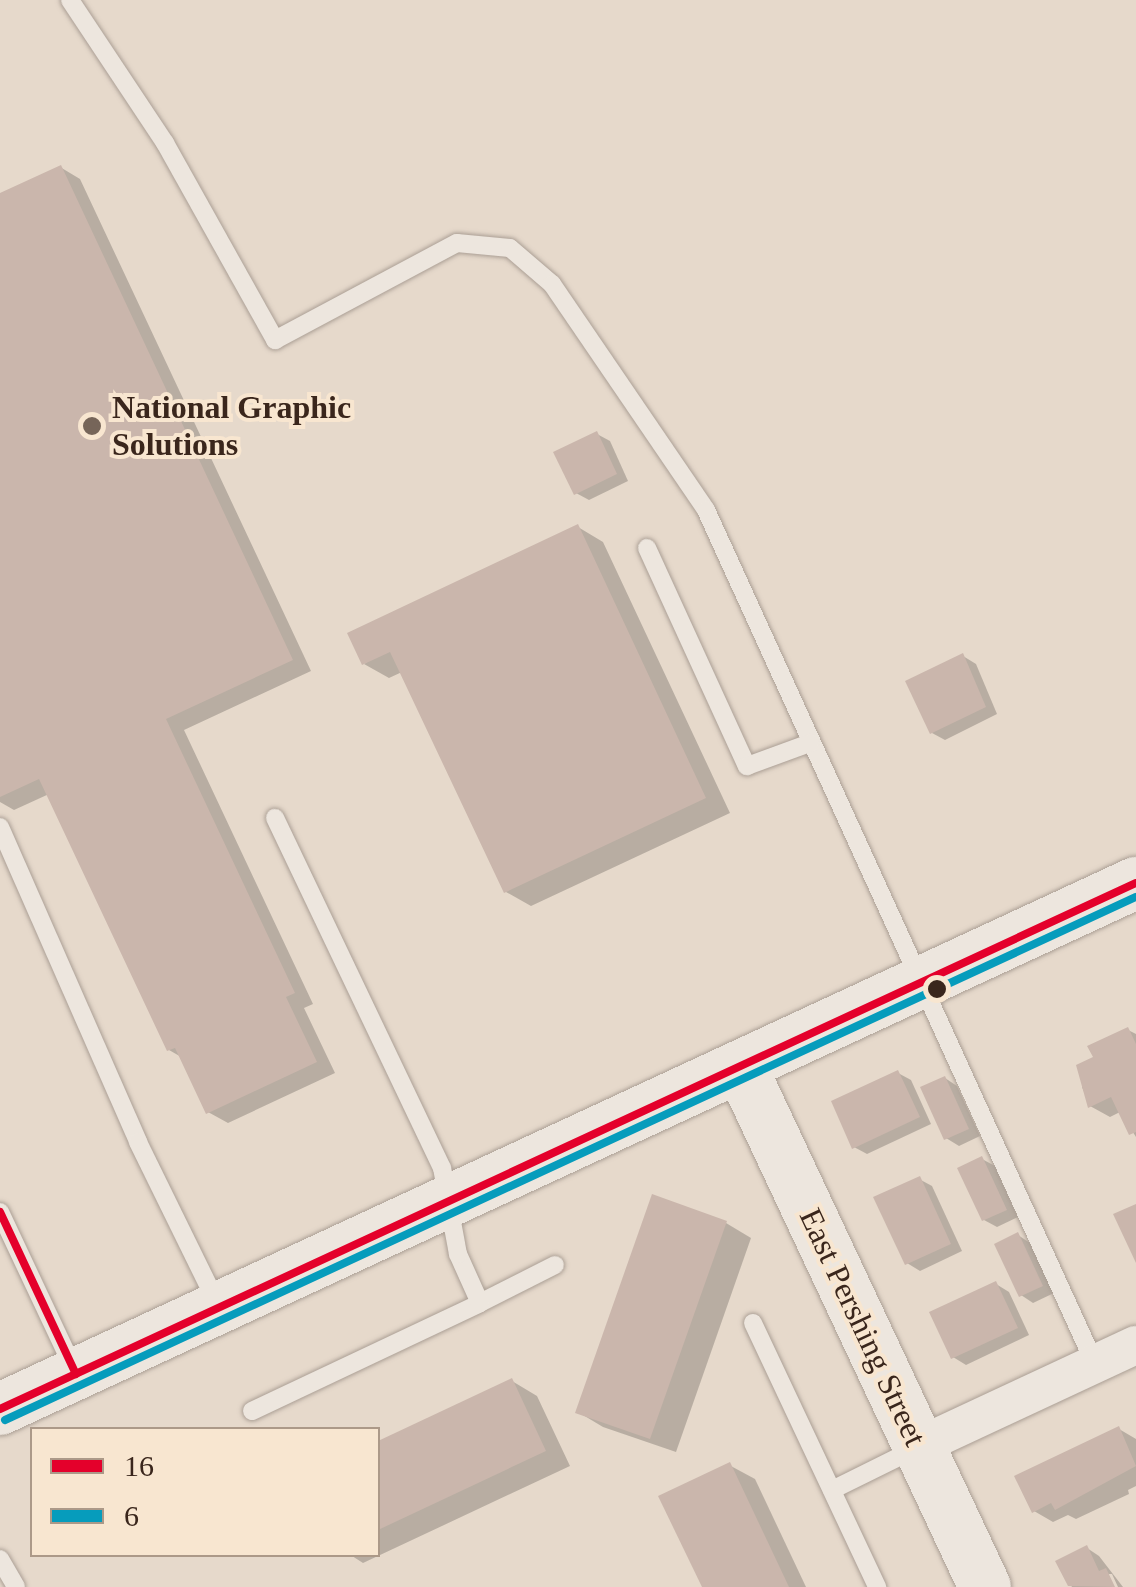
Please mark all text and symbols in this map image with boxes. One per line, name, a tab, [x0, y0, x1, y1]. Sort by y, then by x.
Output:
place label: National Graphic Solutions	[112, 389, 351, 464]
marker: National Graphic Solutions	[81, 415, 103, 437]
unlabelled marker	[927, 979, 947, 999]
street label: East Pershing Street	[791, 1202, 935, 1452]
legend	[30, 1427, 380, 1557]
text: 16	[124, 1449, 154, 1482]
text: 6	[124, 1499, 139, 1532]

